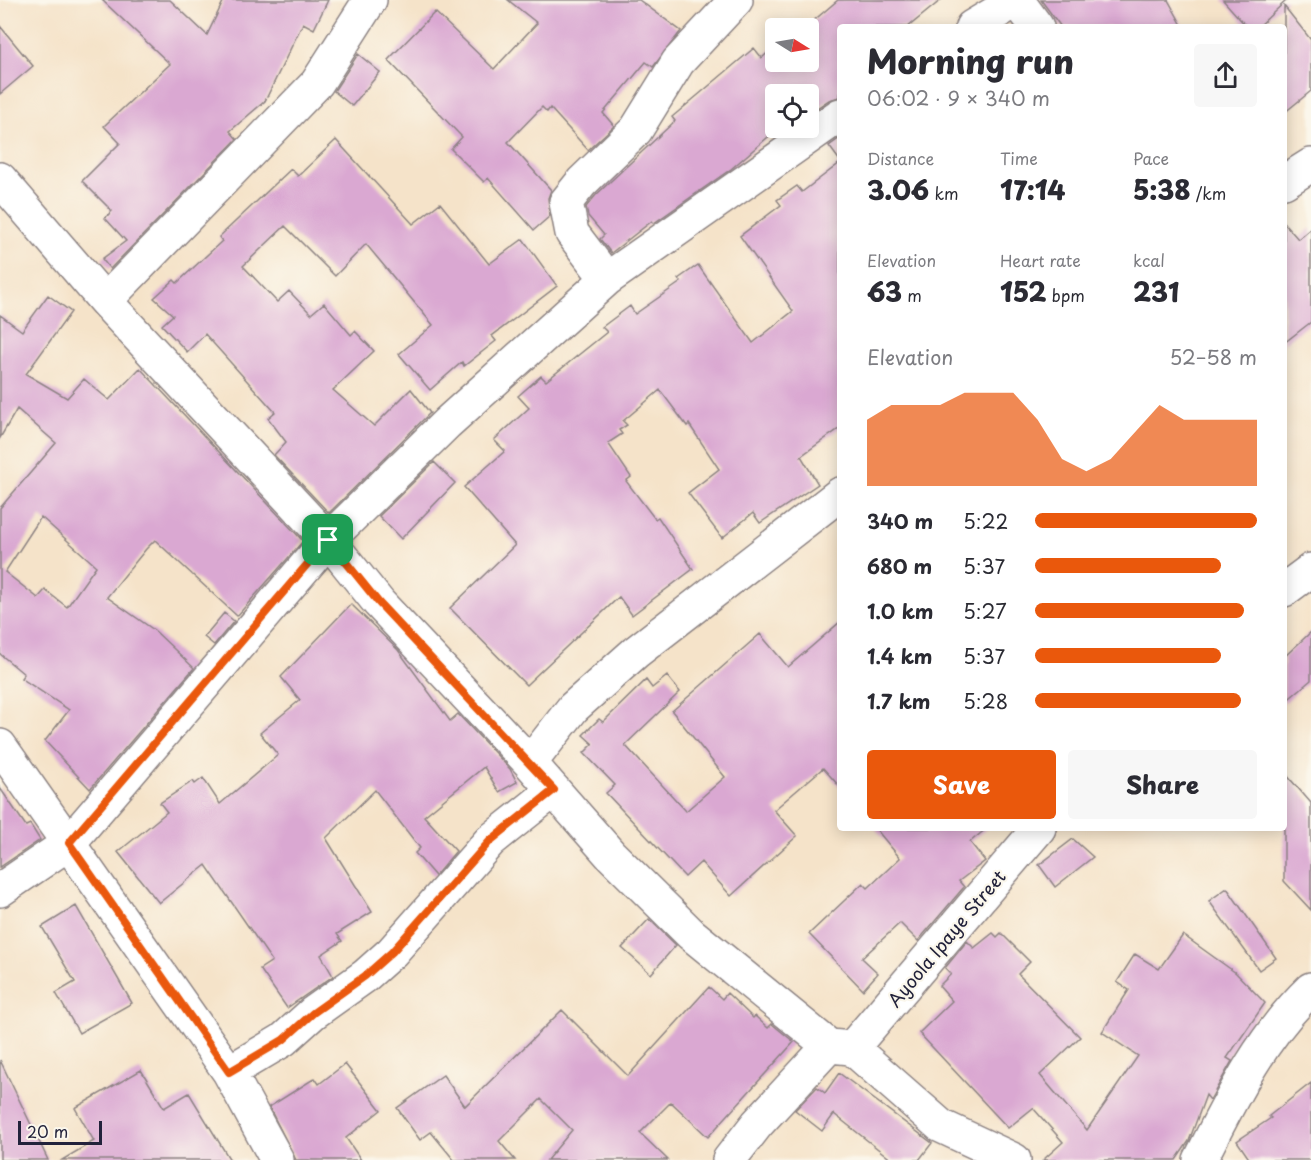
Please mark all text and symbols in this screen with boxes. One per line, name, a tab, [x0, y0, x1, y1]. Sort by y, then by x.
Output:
north arrow	[765, 18, 819, 72]
map controls	[765, 18, 819, 138]
text: Morning run	[867, 35, 1074, 85]
button: share	[1194, 44, 1257, 107]
text: 06:02 · 9 × 340 m	[867, 83, 1050, 113]
button: locate	[765, 84, 819, 138]
text: Distance	[867, 146, 934, 170]
text: Time	[1000, 146, 1038, 170]
text: Pace	[1133, 146, 1169, 170]
text: 3.06	[867, 170, 929, 209]
text: 17:14	[1000, 170, 1065, 209]
text: 5:38	[1133, 170, 1191, 209]
text: km	[929, 181, 958, 205]
text: /km	[1191, 181, 1226, 205]
text: Elevation	[867, 248, 936, 272]
text: Heart rate	[1000, 248, 1081, 272]
text: kcal	[1133, 248, 1165, 272]
text: 63	[867, 272, 902, 311]
text: 152	[1000, 272, 1047, 311]
text: 231	[1133, 272, 1179, 311]
text: m	[902, 283, 922, 307]
text: bpm	[1047, 283, 1085, 307]
text: Elevation	[867, 342, 953, 372]
text: 52–58 m	[1170, 342, 1257, 372]
text: 340 m	[867, 506, 933, 536]
text: 5:22	[963, 506, 1008, 536]
pin	[302, 514, 353, 565]
icon: arrive	[311, 523, 344, 556]
text: 680 m	[867, 551, 932, 581]
text: 5:37	[963, 551, 1005, 581]
text: 1.0 km	[867, 596, 934, 626]
text: 5:27	[963, 596, 1007, 626]
text: 1.4 km	[867, 641, 933, 671]
text: 5:37	[963, 641, 1005, 671]
text: 1.7 km	[867, 686, 930, 716]
text: 5:28	[963, 686, 1008, 716]
button: Save	[867, 750, 1056, 819]
button: Share	[1068, 750, 1257, 819]
street label: Ayoola Ipaye Street	[881, 864, 1011, 1012]
scale bar	[18, 1118, 102, 1146]
text: 20 m	[27, 1119, 68, 1143]

